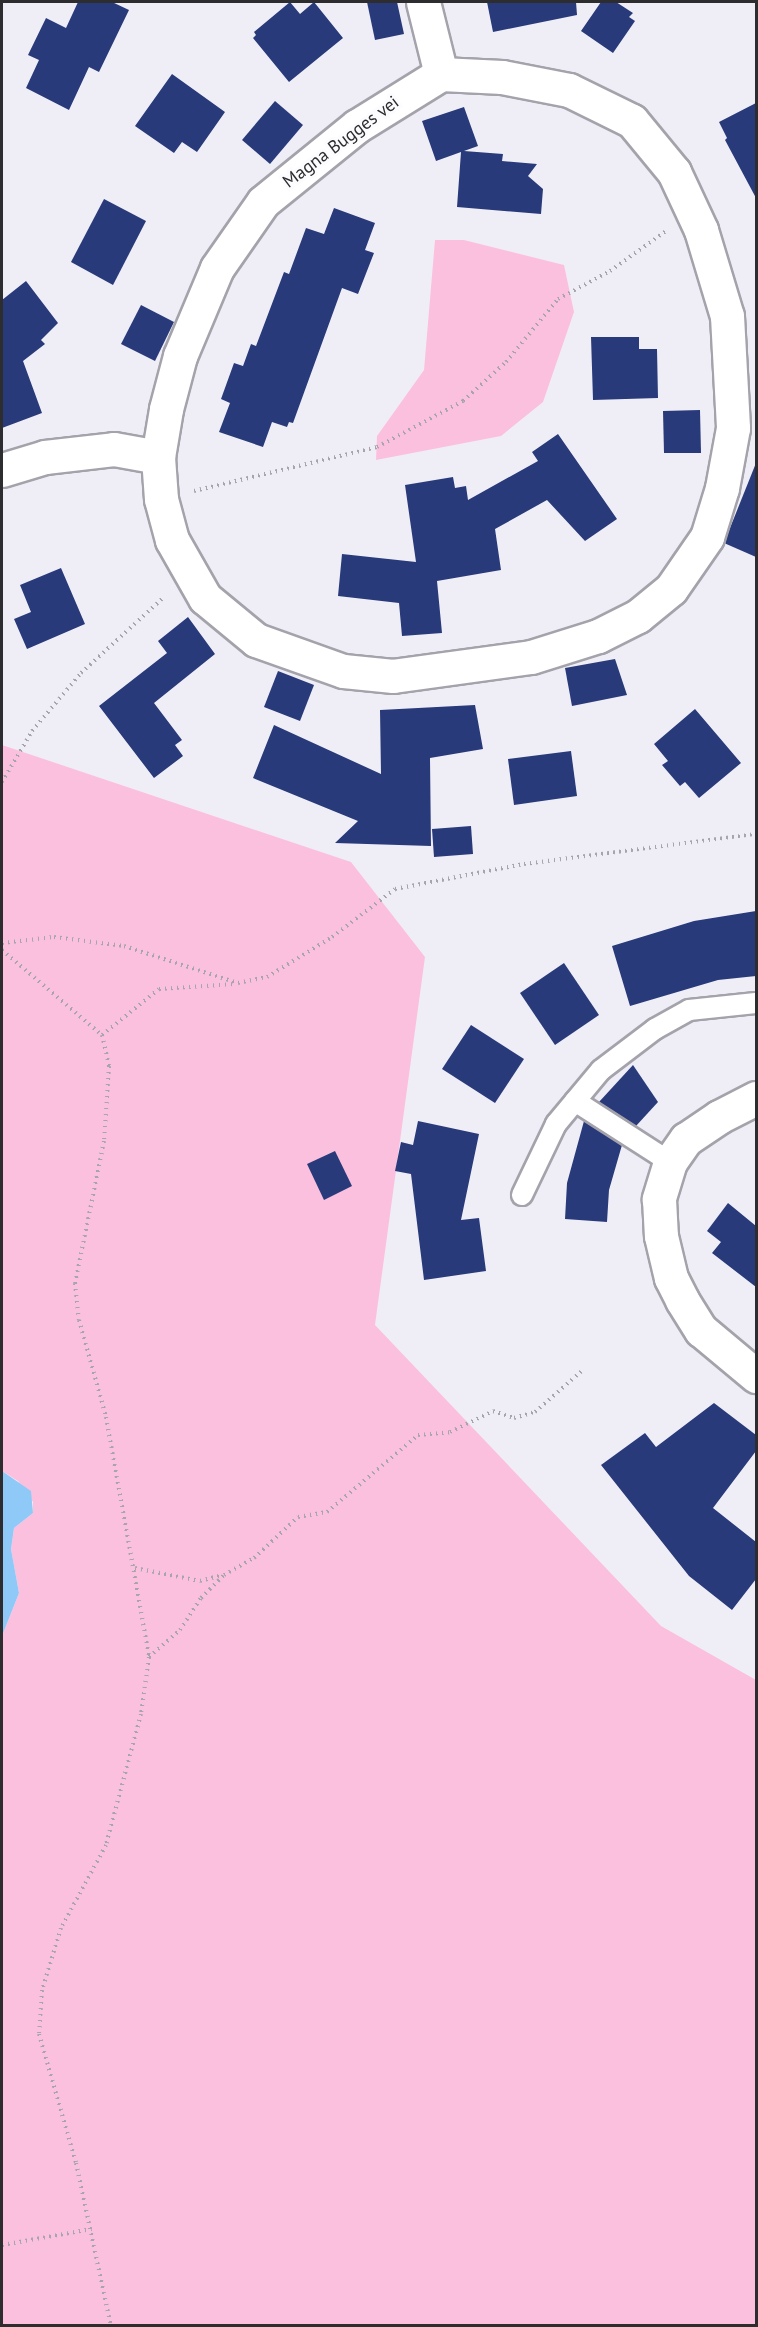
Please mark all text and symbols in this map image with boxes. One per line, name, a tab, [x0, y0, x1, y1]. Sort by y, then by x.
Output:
street label: Magna Bugges vei	[279, 91, 403, 193]

